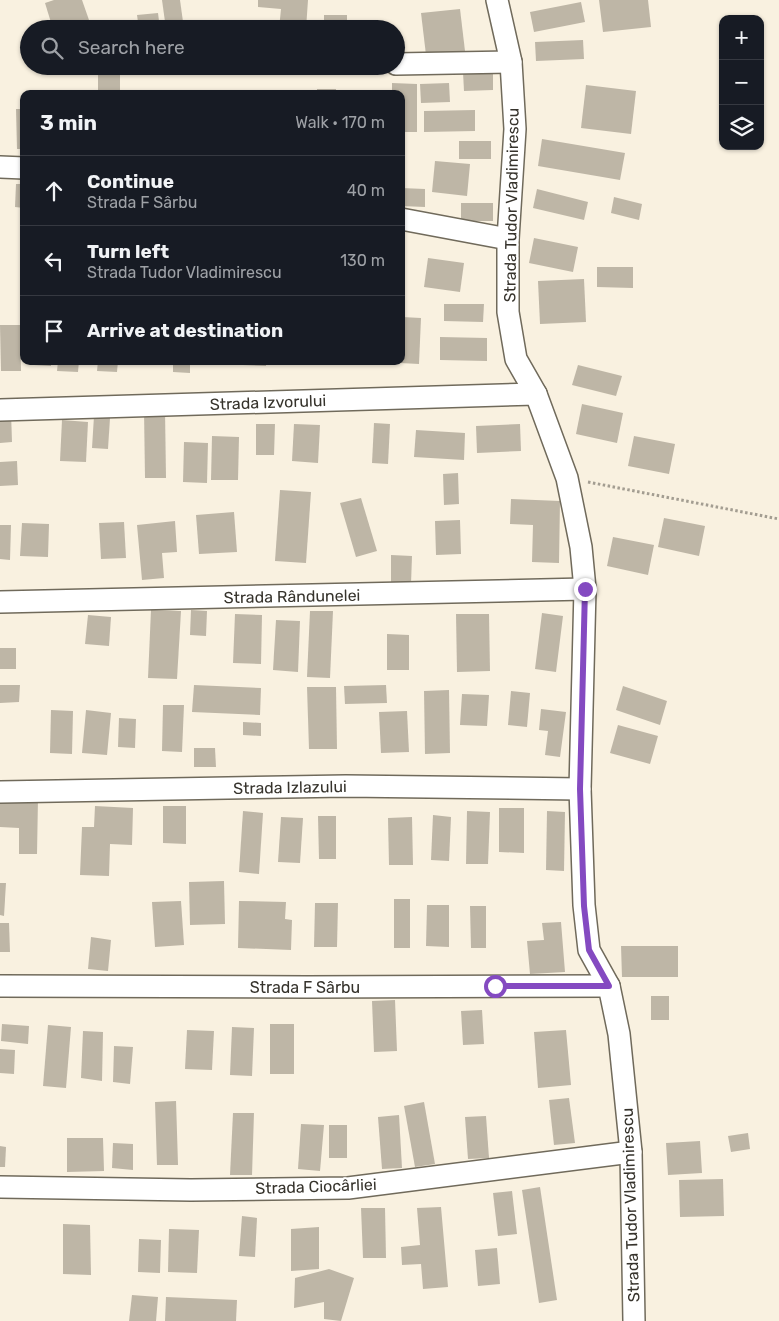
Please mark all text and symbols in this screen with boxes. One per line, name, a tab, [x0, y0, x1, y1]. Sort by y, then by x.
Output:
map controls	[719, 15, 764, 150]
button: +	[719, 15, 764, 60]
search box	[20, 20, 405, 75]
icon: search	[38, 34, 66, 62]
text: Search here	[78, 36, 185, 59]
button: −	[719, 60, 764, 105]
button: layers	[719, 105, 764, 150]
street label: Strada Tudor Vladimirescu	[500, 108, 523, 302]
text: 3 min	[40, 110, 97, 135]
text: Walk · 170 m	[295, 113, 385, 132]
text: Continue	[87, 170, 174, 193]
icon: ahead	[40, 177, 68, 205]
text: 40 m	[347, 181, 385, 200]
text: Strada F Sârbu	[87, 193, 197, 212]
text: Turn left	[87, 240, 169, 263]
icon: left	[40, 247, 68, 275]
text: 130 m	[340, 251, 385, 270]
text: Strada Tudor Vladimirescu	[87, 263, 282, 282]
icon: arrive	[40, 317, 68, 345]
text: Arrive at destination	[87, 319, 283, 342]
street label: Strada Izvorului	[209, 391, 327, 414]
route end	[574, 578, 597, 601]
street label: Strada Rândunelei	[223, 586, 361, 607]
street label: Strada Izlazului	[233, 777, 347, 798]
route start	[484, 975, 507, 998]
street label: Strada F Sârbu	[250, 978, 360, 997]
street label: Strada Tudor Vladimirescu	[618, 1107, 643, 1303]
street label: Strada Ciocârliei	[255, 1175, 377, 1198]

